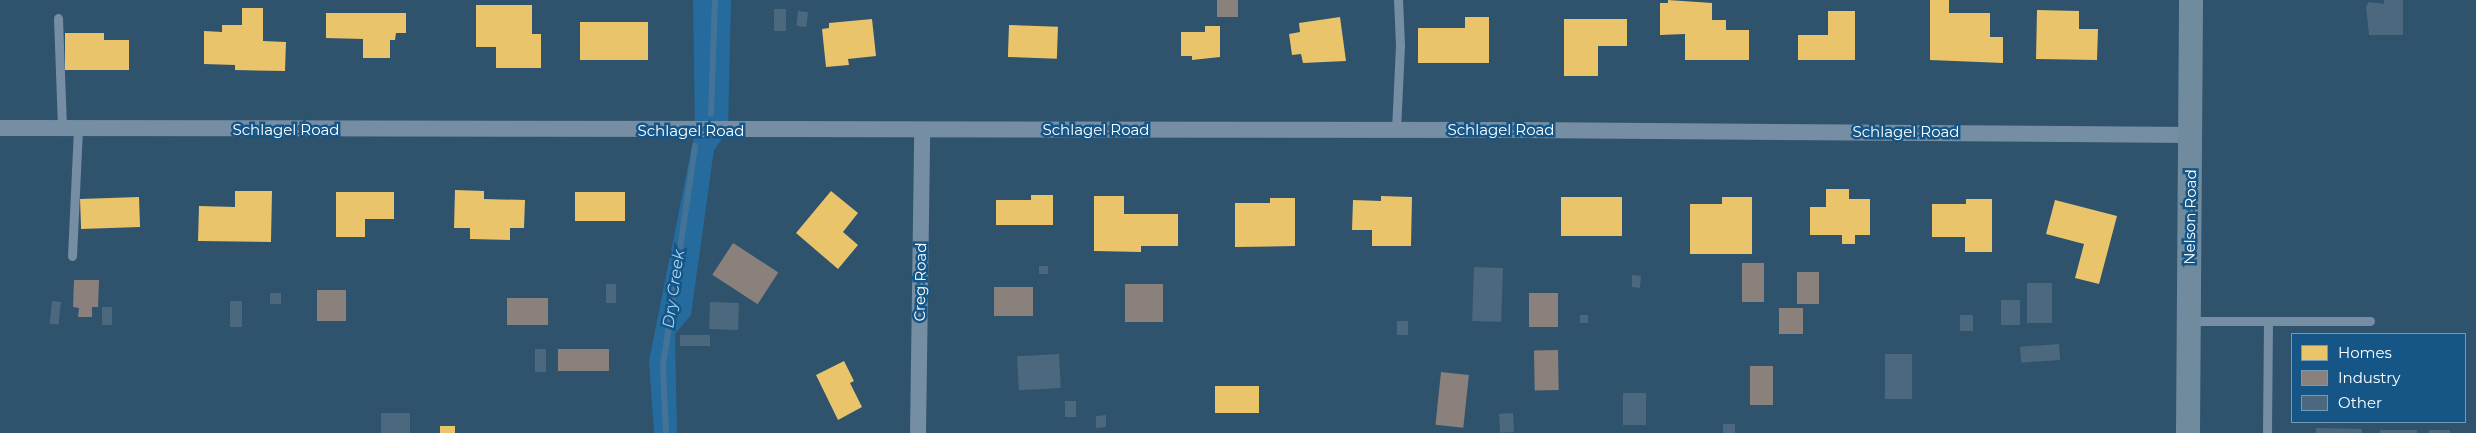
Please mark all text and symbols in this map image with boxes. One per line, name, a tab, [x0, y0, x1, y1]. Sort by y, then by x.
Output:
street label: Schlagel Road	[232, 121, 340, 139]
street label: Schlagel Road	[1042, 121, 1150, 139]
street label: Schlagel Road	[1447, 121, 1555, 139]
street label: Schlagel Road	[637, 122, 745, 140]
street label: Schlagel Road	[1852, 123, 1960, 141]
street label: Nelson Road	[2180, 169, 2200, 265]
street label: Creg Road	[910, 242, 930, 322]
water label: Dry Creek	[659, 249, 689, 329]
legend	[2291, 333, 2466, 423]
text: Homes	[2338, 343, 2392, 362]
text: Industry	[2338, 368, 2400, 387]
text: Other	[2338, 393, 2382, 412]

